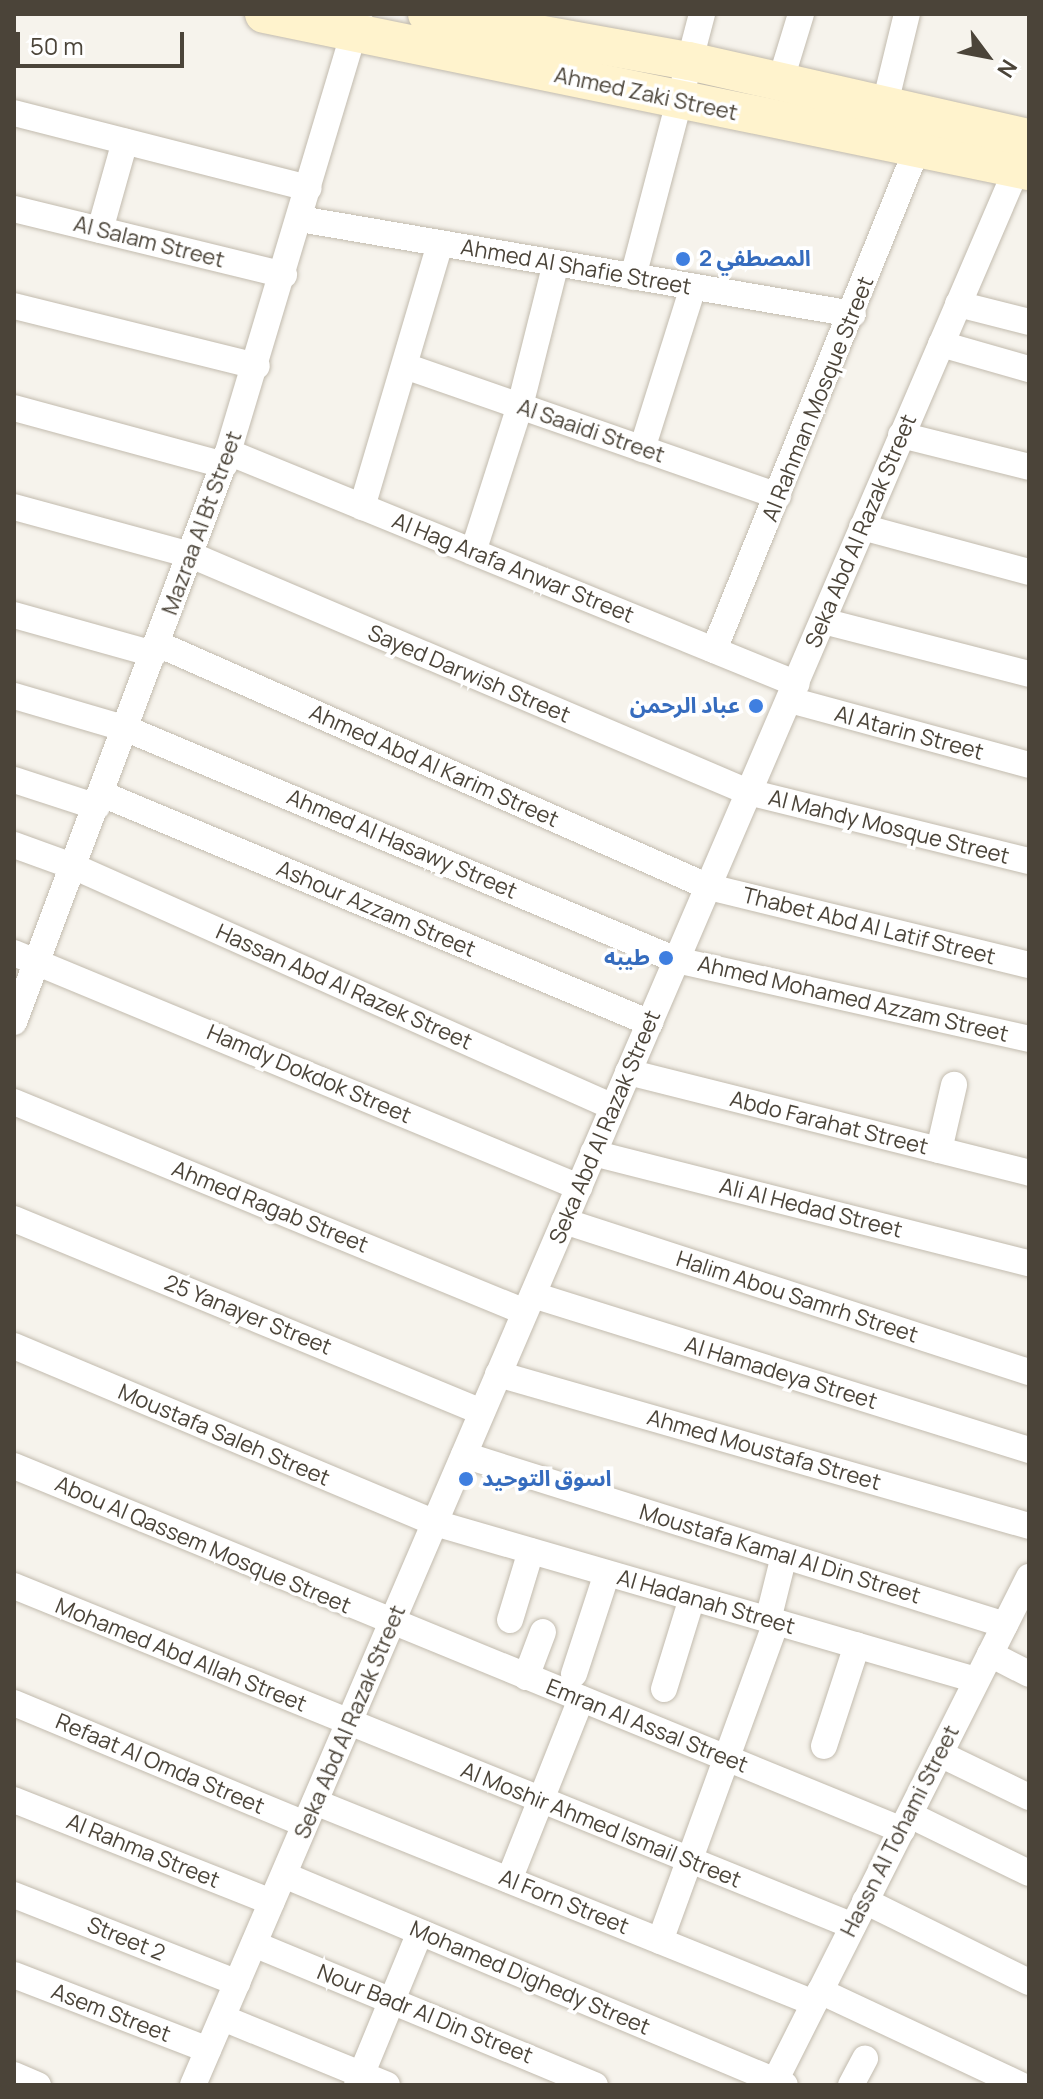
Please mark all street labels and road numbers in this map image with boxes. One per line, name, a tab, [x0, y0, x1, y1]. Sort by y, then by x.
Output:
street label: Ahmed Zaki Street	[552, 62, 740, 126]
street label: Al Salam Street	[71, 211, 227, 273]
street label: Ahmed Al Shafie Street	[459, 234, 693, 300]
street label: Al Rahman Mosque Street	[757, 273, 879, 525]
street label: Al Saaidi Street	[514, 393, 668, 469]
street label: Seka Abd Al Razak Street	[800, 410, 922, 652]
street label: Mazraa Al Bt Street	[157, 428, 247, 618]
street label: Al Hag Arafa Anwar Street	[388, 507, 638, 629]
street label: Sayed Darwish Street	[364, 619, 574, 729]
street label: Ahmed Abd Al Karim Street	[305, 699, 563, 833]
street label: Al Atarin Street	[832, 700, 986, 766]
street label: Ahmed Al Hasawy Street	[283, 784, 521, 904]
street label: Al Mahdy Mosque Street	[766, 784, 1012, 870]
street label: Ashour Azzam Street	[273, 855, 479, 963]
street label: Thabet Abd Al Latif Street	[740, 882, 998, 970]
street label: Hassan Abd Al Razek Street	[212, 918, 476, 1056]
street label: Ahmed Mohamed Azzam Street	[695, 950, 1011, 1048]
street label: Seka Abd Al Razak Street	[544, 1006, 666, 1248]
street label: Hamdy Dokdok Street	[203, 1019, 415, 1129]
street label: Abdo Farahat Street	[727, 1086, 931, 1160]
street label: Ahmed Ragab Street	[168, 1156, 372, 1258]
street label: Ali Al Hedad Street	[717, 1173, 905, 1243]
street label: Halim Abou Samrh Street	[673, 1245, 921, 1349]
street label: 25 Yanayer Street	[161, 1269, 335, 1361]
street label: Al Hamadeya Street	[682, 1331, 880, 1415]
street label: Moustafa Saleh Street	[114, 1378, 334, 1492]
street label: Ahmed Moustafa Street	[644, 1404, 884, 1496]
street label: Abou Al Qassem Mosque Street	[51, 1471, 355, 1619]
street label: Moustafa Kamal Al Din Street	[636, 1499, 924, 1609]
street label: Al Hadanah Street	[614, 1564, 798, 1640]
street label: Mohamed Abd Allah Street	[52, 1592, 310, 1718]
street label: Seka Abd Al Razak Street	[289, 1601, 411, 1843]
street label: Emran Al Assal Street	[542, 1673, 752, 1779]
street label: Refaat Al Omda Street	[52, 1708, 268, 1820]
street label: Hassn Al Tohami Street	[835, 1721, 965, 1941]
street label: Al Moshir Ahmed Ismail Street	[457, 1757, 745, 1893]
street label: Al Rahma Street	[63, 1808, 223, 1894]
street label: Al Forn Street	[495, 1864, 633, 1940]
street label: Street 2	[83, 1911, 169, 1967]
street label: Mohamed Dighedy Street	[406, 1915, 654, 2041]
street label: Nour Badr Al Din Street	[313, 1959, 537, 2069]
street label: Asem Street	[48, 1978, 174, 2048]

